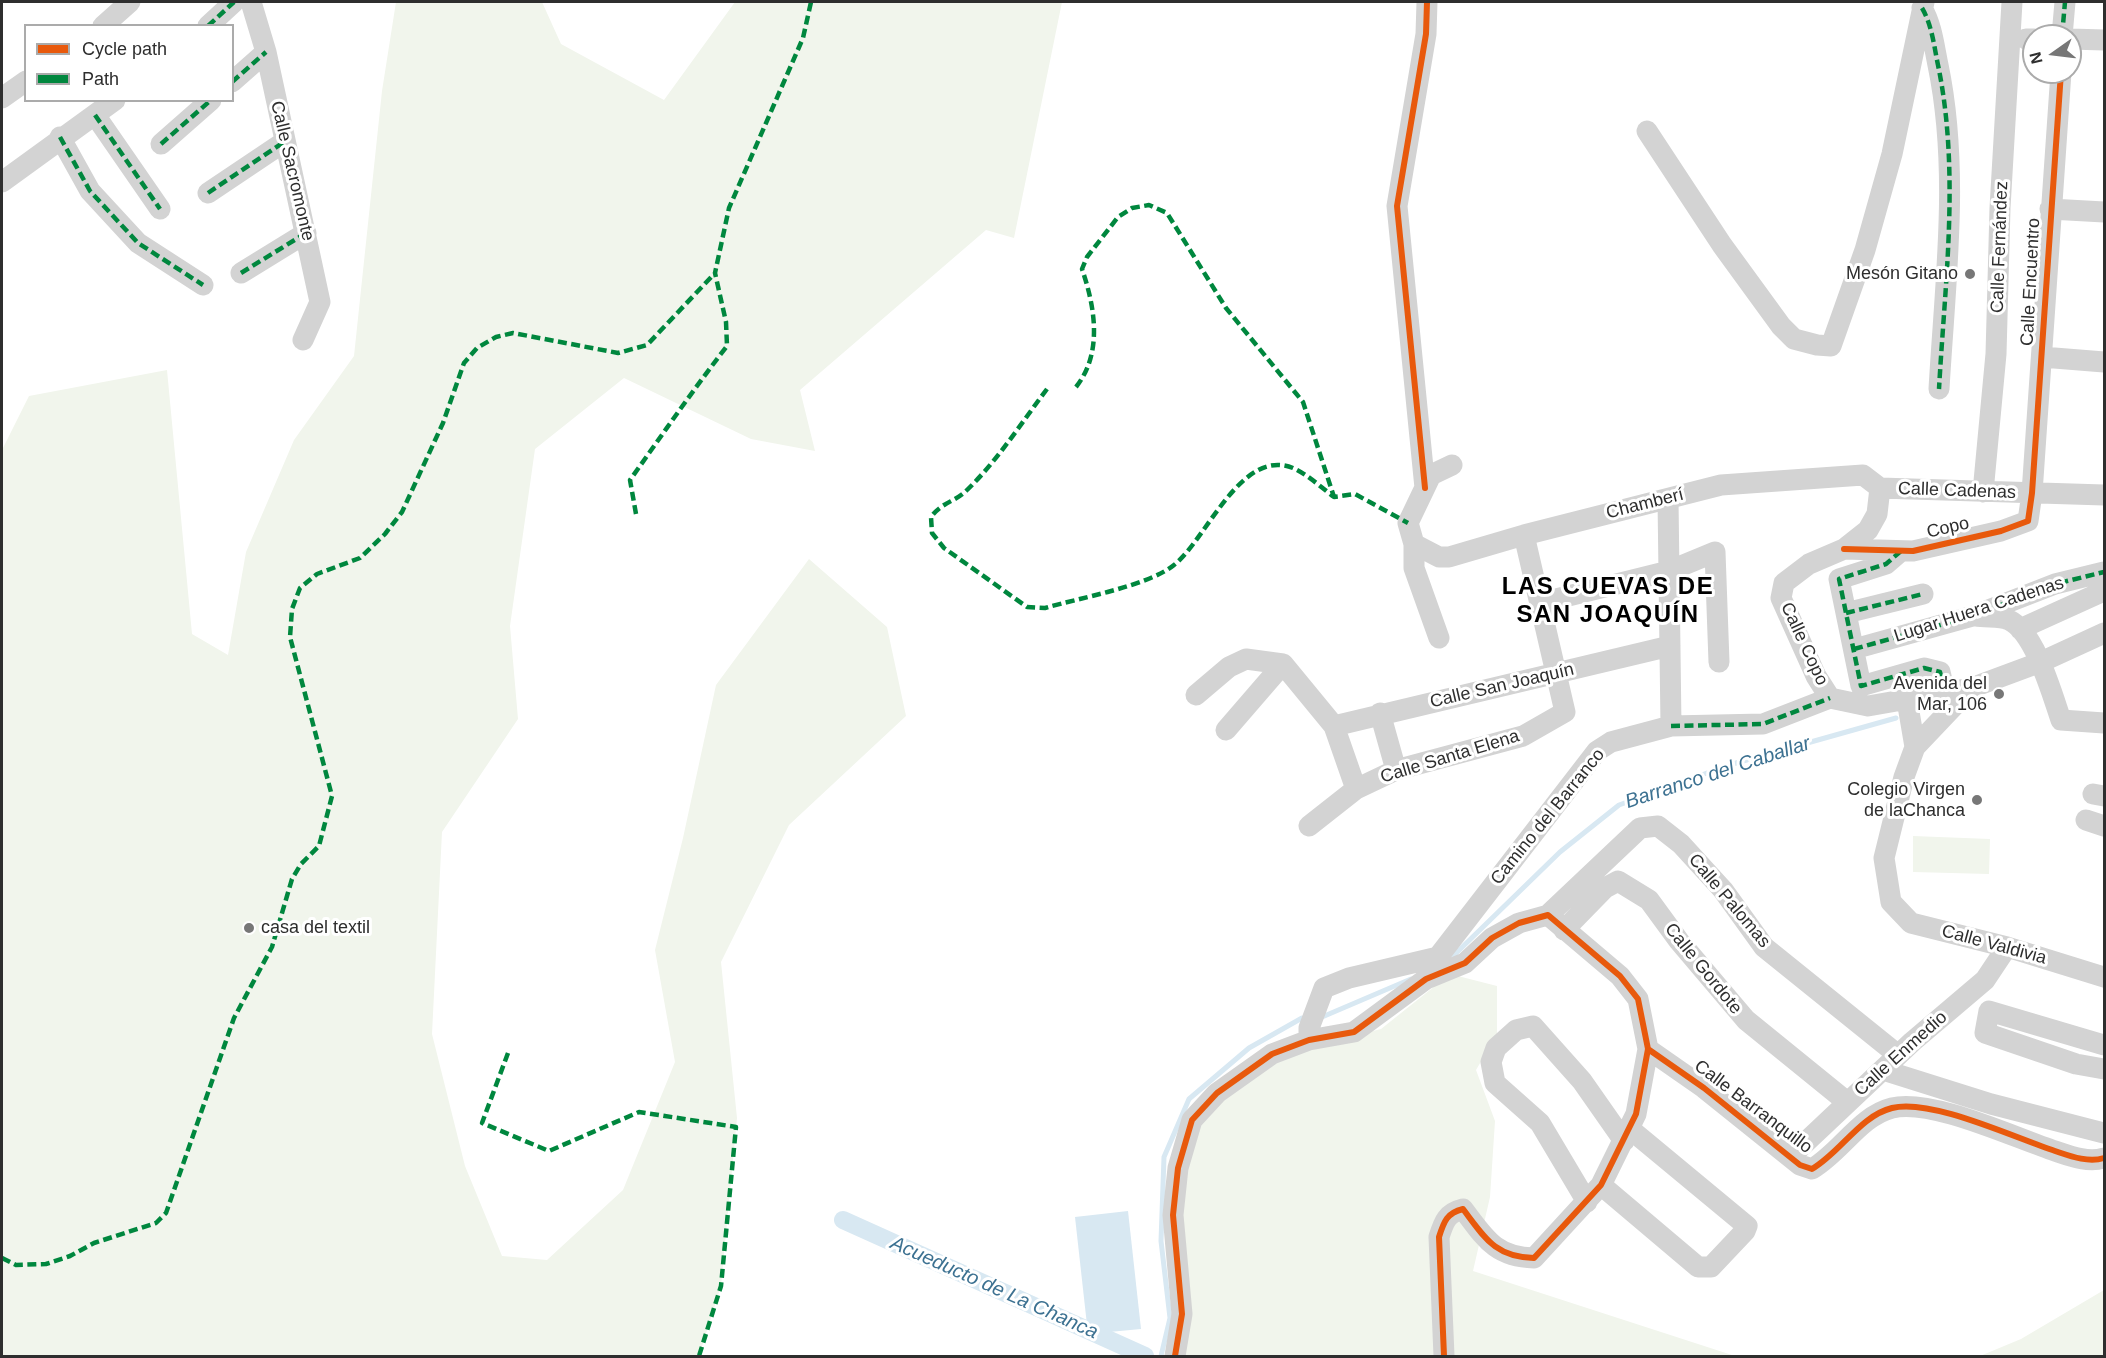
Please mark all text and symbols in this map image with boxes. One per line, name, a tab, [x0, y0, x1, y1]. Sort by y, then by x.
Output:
legend	[24, 24, 234, 102]
north arrow	[2022, 24, 2082, 84]
text: Cycle path	[82, 39, 167, 59]
text: N	[2026, 50, 2046, 66]
text: Path	[82, 69, 119, 89]
street label: Calle Sacromonte	[265, 99, 319, 243]
street label: Calle Fernández	[1987, 181, 2013, 313]
street label: Calle Encuentro	[2017, 217, 2045, 347]
place label: Mesón Gitano	[1846, 263, 1958, 285]
marker: Mesón Gitano	[1963, 267, 1977, 281]
street label: Calle Cadenas	[1898, 478, 2016, 504]
street label: Chamberí	[1604, 484, 1686, 524]
street label: Copo	[1925, 513, 1971, 543]
street label: Lugar Huera Cadenas	[1891, 572, 2067, 648]
district label: LAS CUEVAS DE SAN JOAQUÍN	[1502, 573, 1714, 629]
street label: Calle Copo	[1775, 599, 1833, 689]
street label: Calle San Joaquín	[1428, 659, 1576, 713]
place label: Avenida del Mar, 106	[1893, 673, 1987, 716]
marker: Avenida del Mar, 106	[1992, 687, 2006, 701]
street label: Calle Santa Elena	[1378, 726, 1522, 788]
water label: Barranco del Caballar	[1622, 732, 1814, 814]
street label: Camino del Barranco	[1486, 745, 1610, 889]
place label: Colegio Virgen de laChanca	[1847, 779, 1965, 822]
marker: Colegio Virgen de laChanca	[1970, 793, 1984, 807]
street label: Calle Palomas	[1683, 850, 1775, 952]
place label: casa del textil	[261, 917, 370, 939]
street label: Calle Gordote	[1660, 919, 1746, 1019]
marker: casa del textil	[242, 921, 256, 935]
street label: Calle Valdivia	[1939, 921, 2049, 969]
street label: Calle Enmedio	[1850, 1007, 1952, 1101]
street label: Calle Barranquillo	[1690, 1056, 1816, 1158]
water label: Acueducto de La Chanca	[887, 1231, 1101, 1345]

